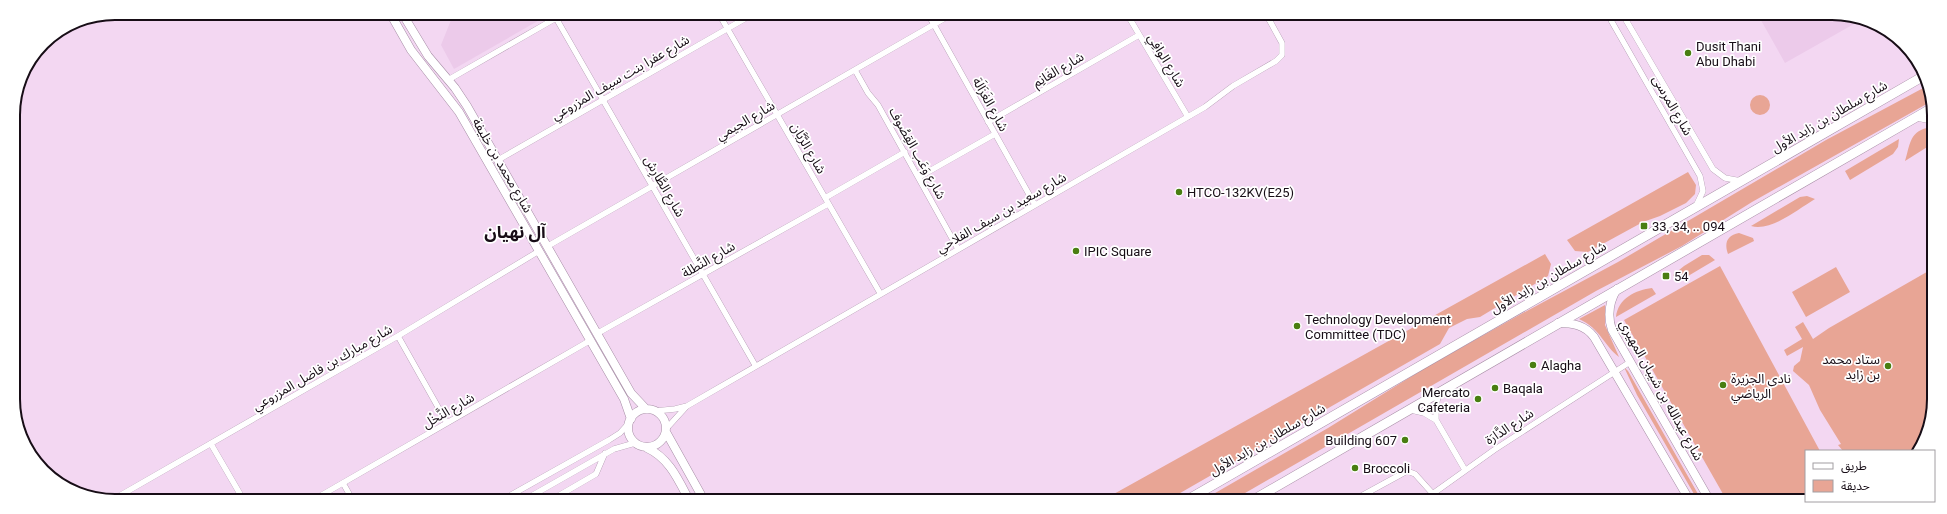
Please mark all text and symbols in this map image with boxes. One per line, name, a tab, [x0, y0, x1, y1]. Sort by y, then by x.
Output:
street label: شارع الوافِي	[1142, 31, 1188, 91]
street label: شارع عفرا بنت سيف المزروعي	[549, 32, 693, 126]
place label: Dusit Thani Abu Dhabi	[1696, 39, 1761, 69]
marker: Dusit Thani Abu Dhabi	[1683, 48, 1693, 58]
street label: شارع الغَانِم	[1030, 49, 1088, 93]
street label: شارع المرسى	[1647, 72, 1696, 140]
street label: شارع الغَزَالَة	[967, 74, 1013, 135]
street label: شارع سلطان بن زايد الأول	[1769, 77, 1891, 158]
street label: شارع الجيمي	[713, 98, 779, 146]
street label: شارع وَعَب القِصُوف	[884, 105, 949, 203]
street label: شارع محمد بن خليفة	[467, 115, 536, 217]
street label: شارع الرَّيَّان	[785, 120, 829, 178]
street label: شارع الطَّارِش	[638, 153, 688, 221]
street label: شارع سعيد بن سيف الفلاحي	[934, 169, 1070, 258]
place label: HTCO-132KV(E25)	[1187, 185, 1294, 200]
marker: HTCO-132KV(E25)	[1174, 187, 1184, 197]
place label: 33, 34, .. 094	[1652, 219, 1725, 234]
marker: 33, 34, .. 094	[1639, 221, 1649, 231]
district label: آل نهيان	[484, 222, 546, 243]
street label: شارع النَّطلة	[678, 237, 739, 283]
street label: شارع سلطان بن زايد الأول	[1488, 238, 1610, 319]
place label: IPIC Square	[1084, 244, 1152, 259]
marker: IPIC Square	[1071, 246, 1081, 256]
place label: 54	[1674, 269, 1689, 284]
marker: 54	[1661, 271, 1671, 281]
place label: Technology Development Committee (TDC)	[1305, 312, 1451, 342]
street label: شارع عبدالله بن شيبان المهيري	[1614, 317, 1707, 465]
street label: شارع مبارك بن فاضل المزروعي	[250, 321, 396, 416]
marker: Technology Development Committee (TDC)	[1292, 321, 1302, 331]
place label: ستاد محمد بن زايد	[1822, 352, 1880, 383]
place label: Alagha	[1541, 358, 1581, 373]
marker: Alagha	[1528, 360, 1538, 370]
marker: ستاد محمد بن زايد	[1883, 361, 1893, 371]
place label: نادى الجزيرة الرياضي	[1731, 371, 1791, 404]
marker: نادى الجزيرة الرياضي	[1718, 380, 1728, 390]
place label: Baqala	[1503, 381, 1543, 396]
marker: Baqala	[1490, 383, 1500, 393]
place label: Mercato Cafeteria	[1417, 385, 1470, 415]
street label: شارع النَّخْل	[419, 389, 478, 434]
marker: Mercato Cafeteria	[1473, 394, 1483, 404]
street label: شارع سلطان بن زايد الأول	[1207, 400, 1329, 481]
street label: شارع الدَّارَة	[1482, 405, 1538, 450]
place label: Building 607	[1325, 433, 1397, 448]
marker: Building 607	[1400, 435, 1410, 445]
legend	[1805, 450, 1935, 502]
text: طريق	[1841, 459, 1867, 474]
place label: Broccoli	[1363, 461, 1410, 476]
marker: Broccoli	[1350, 463, 1360, 473]
text: حديقة	[1841, 479, 1870, 493]

